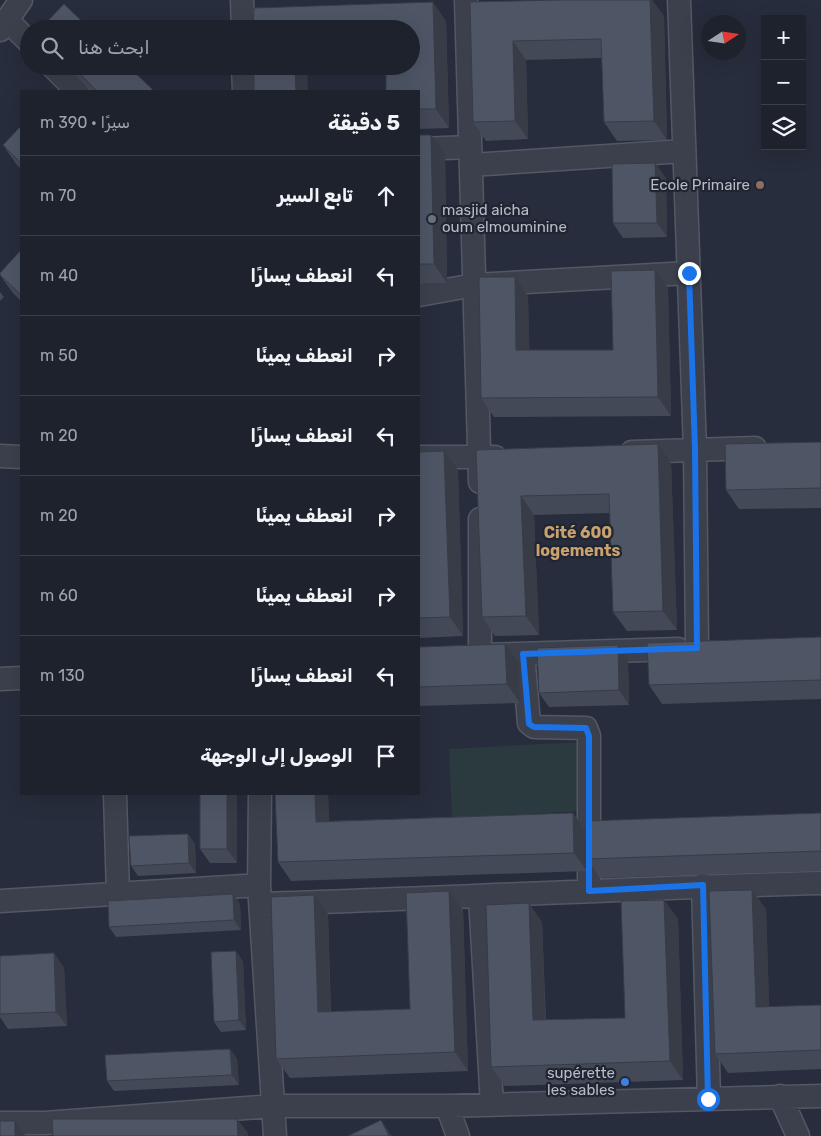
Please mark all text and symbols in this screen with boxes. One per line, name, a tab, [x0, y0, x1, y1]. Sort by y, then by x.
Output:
north arrow	[701, 15, 746, 60]
map controls	[761, 15, 806, 150]
button: +	[761, 15, 806, 60]
search box	[20, 20, 420, 75]
icon: search	[38, 34, 66, 62]
text: ابحث هنا	[78, 36, 150, 59]
button: −	[761, 60, 806, 105]
button: layers	[761, 105, 806, 150]
text: 5 دقيقة	[328, 110, 400, 135]
text: سيرًا · 390 m	[40, 113, 130, 132]
place label: Ecole Primaire	[650, 176, 750, 194]
marker: Ecole Primaire	[754, 179, 766, 191]
icon: ahead	[372, 182, 400, 210]
text: تابع السير	[277, 184, 353, 207]
text: 70 m	[40, 186, 77, 205]
place label: masjid aicha oum elmouminine	[442, 201, 567, 236]
marker: masjid aicha oum elmouminine	[426, 213, 438, 225]
icon: left	[372, 262, 400, 290]
route end	[678, 262, 701, 285]
text: انعطف يسارًا	[250, 264, 353, 287]
text: 40 m	[40, 266, 78, 285]
icon: right	[372, 342, 400, 370]
text: انعطف يمينًا	[256, 344, 353, 367]
text: 50 m	[40, 346, 78, 365]
icon: left	[372, 422, 400, 450]
text: انعطف يسارًا	[250, 424, 353, 447]
text: 20 m	[40, 426, 78, 445]
icon: right	[372, 502, 400, 530]
text: انعطف يمينًا	[256, 504, 353, 527]
text: 20 m	[40, 506, 78, 525]
district label: Cité 600 logements	[536, 523, 620, 560]
icon: right	[372, 582, 400, 610]
text: انعطف يمينًا	[256, 584, 353, 607]
text: 60 m	[40, 586, 78, 605]
icon: left	[372, 662, 400, 690]
text: انعطف يسارًا	[250, 664, 353, 687]
text: 130 m	[40, 666, 85, 685]
icon: arrive	[372, 742, 400, 770]
text: الوصول إلى الوجهة	[200, 744, 353, 767]
place label: supérette les sables	[547, 1064, 615, 1099]
marker: supérette les sables	[619, 1076, 631, 1088]
route start	[697, 1088, 720, 1111]

